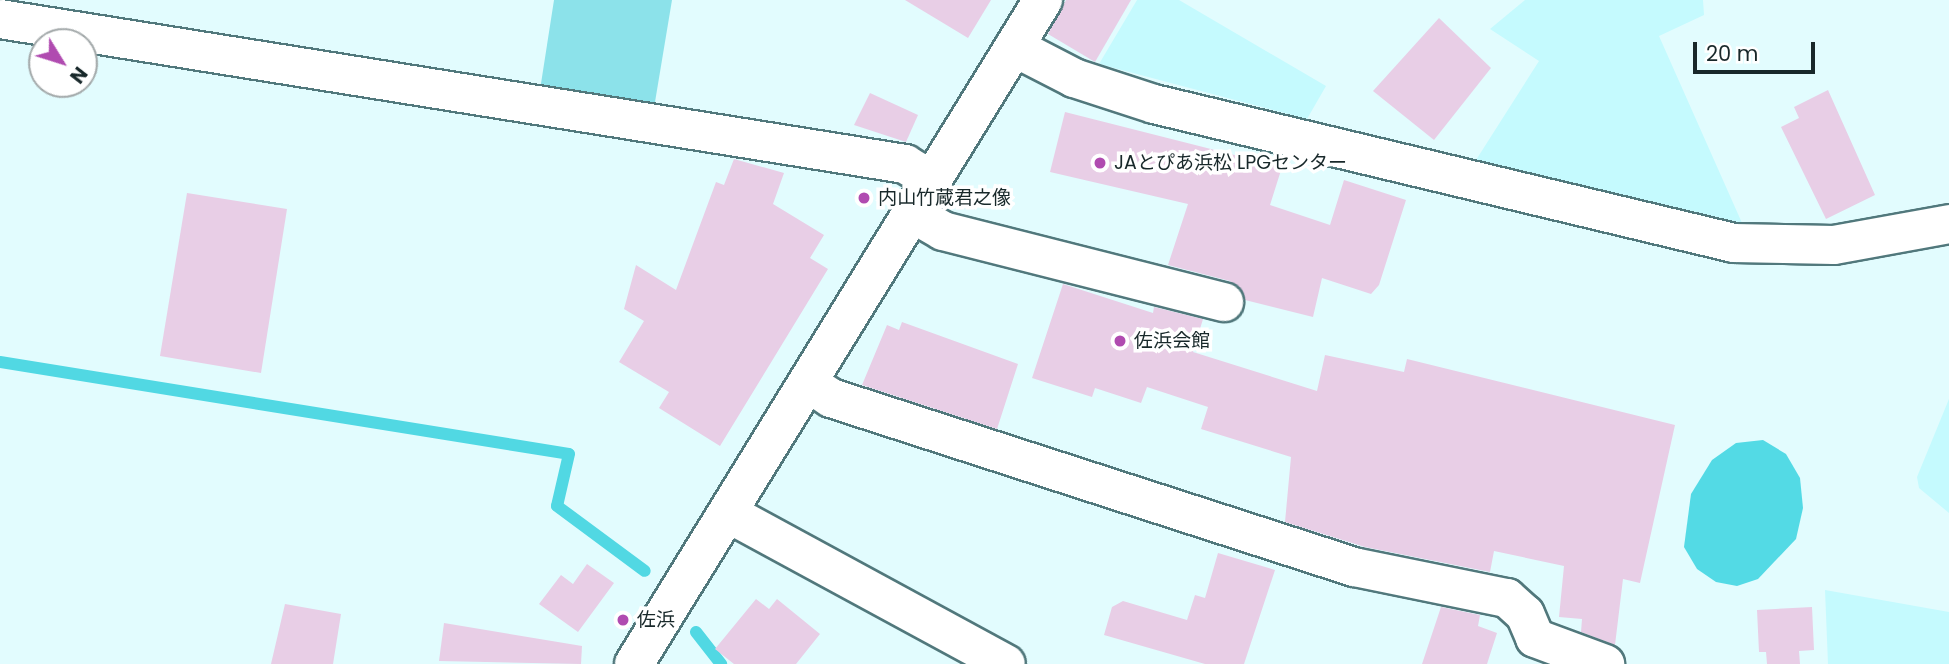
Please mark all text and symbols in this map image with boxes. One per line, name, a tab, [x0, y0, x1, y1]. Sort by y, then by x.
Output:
north arrow	[28, 28, 98, 98]
scale bar	[1697, 28, 1820, 72]
text: 20 m	[1706, 39, 1759, 68]
text: N	[63, 61, 93, 89]
place label: JAとぴあ浜松 LPGセンター	[1114, 152, 1347, 174]
marker: JAとぴあ浜松 LPGセンター	[1092, 155, 1108, 171]
place label: 内山竹蔵君之像	[878, 187, 1011, 209]
marker: 内山竹蔵君之像	[856, 190, 872, 206]
place label: 佐浜会館	[1134, 330, 1210, 352]
marker: 佐浜会館	[1112, 333, 1128, 349]
place label: 佐浜	[637, 609, 675, 631]
marker: 佐浜	[615, 612, 631, 628]

